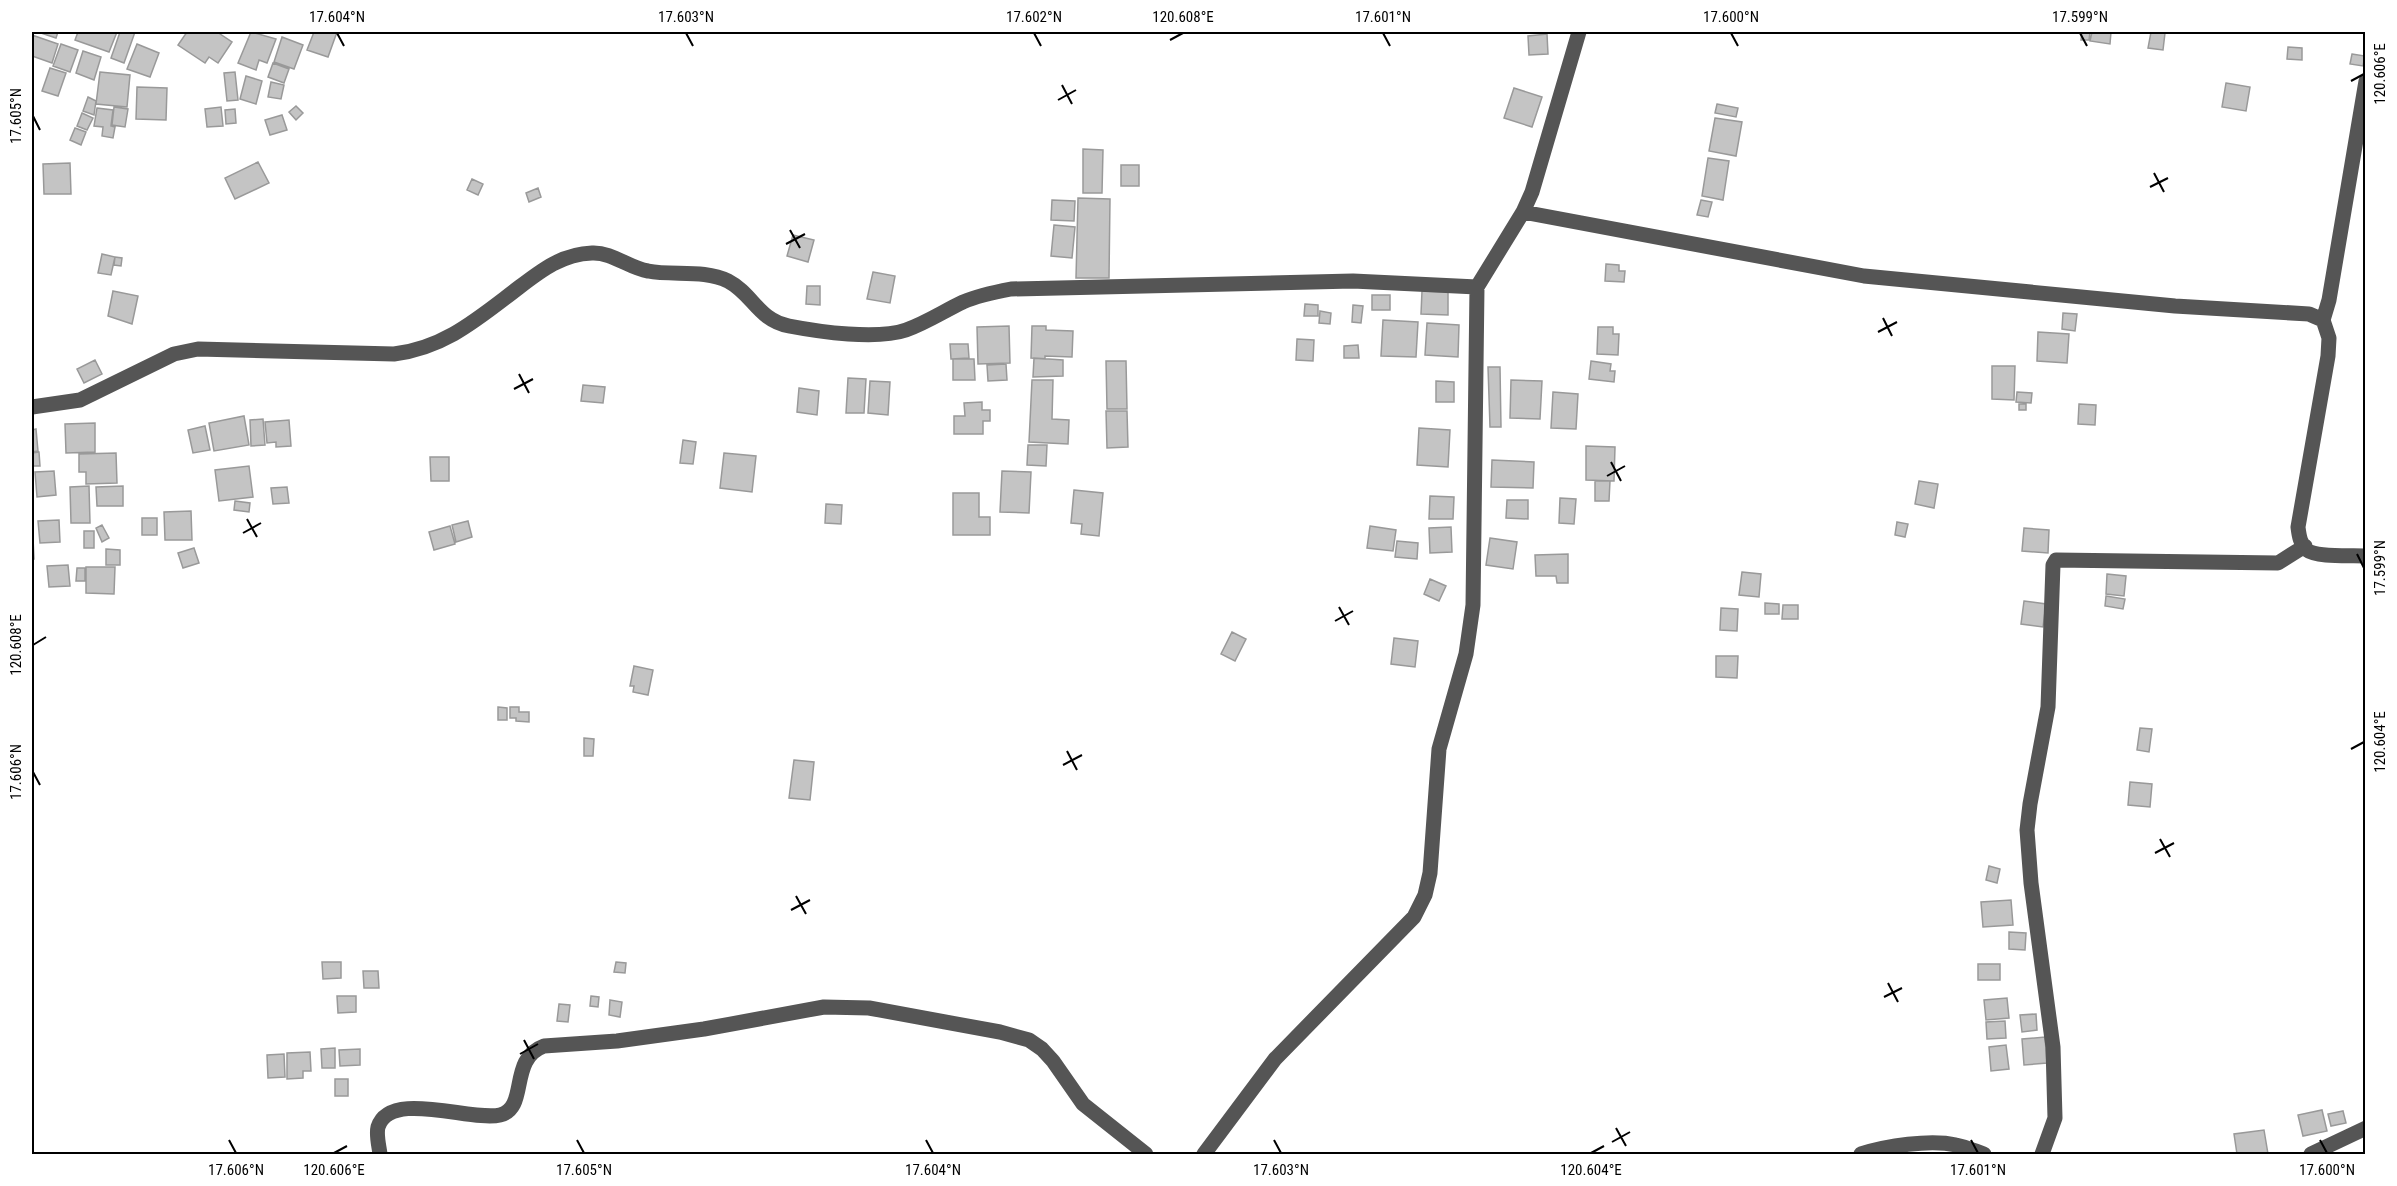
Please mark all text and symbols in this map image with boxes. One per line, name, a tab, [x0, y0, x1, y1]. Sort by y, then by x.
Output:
text: 17.604°N	[309, 8, 365, 26]
text: 17.603°N	[658, 8, 714, 26]
text: 17.602°N	[1006, 8, 1062, 26]
text: 120.608°E	[1152, 8, 1214, 26]
text: 17.601°N	[1355, 8, 1411, 26]
text: 17.600°N	[1703, 8, 1759, 26]
text: 17.599°N	[2052, 8, 2108, 26]
text: 120.606°E	[2371, 43, 2389, 105]
text: 17.605°N	[7, 88, 25, 144]
text: 17.599°N	[2371, 540, 2389, 596]
text: 120.608°E	[7, 614, 25, 676]
text: 120.604°E	[2371, 711, 2389, 773]
text: 17.606°N	[7, 744, 25, 800]
text: 17.606°N	[208, 1161, 264, 1179]
text: 120.606°E	[303, 1161, 365, 1179]
text: 17.605°N	[556, 1161, 612, 1179]
text: 17.604°N	[905, 1161, 961, 1179]
text: 17.603°N	[1253, 1161, 1309, 1179]
text: 120.604°E	[1560, 1161, 1622, 1179]
text: 17.601°N	[1950, 1161, 2006, 1179]
text: 17.600°N	[2299, 1161, 2355, 1179]

